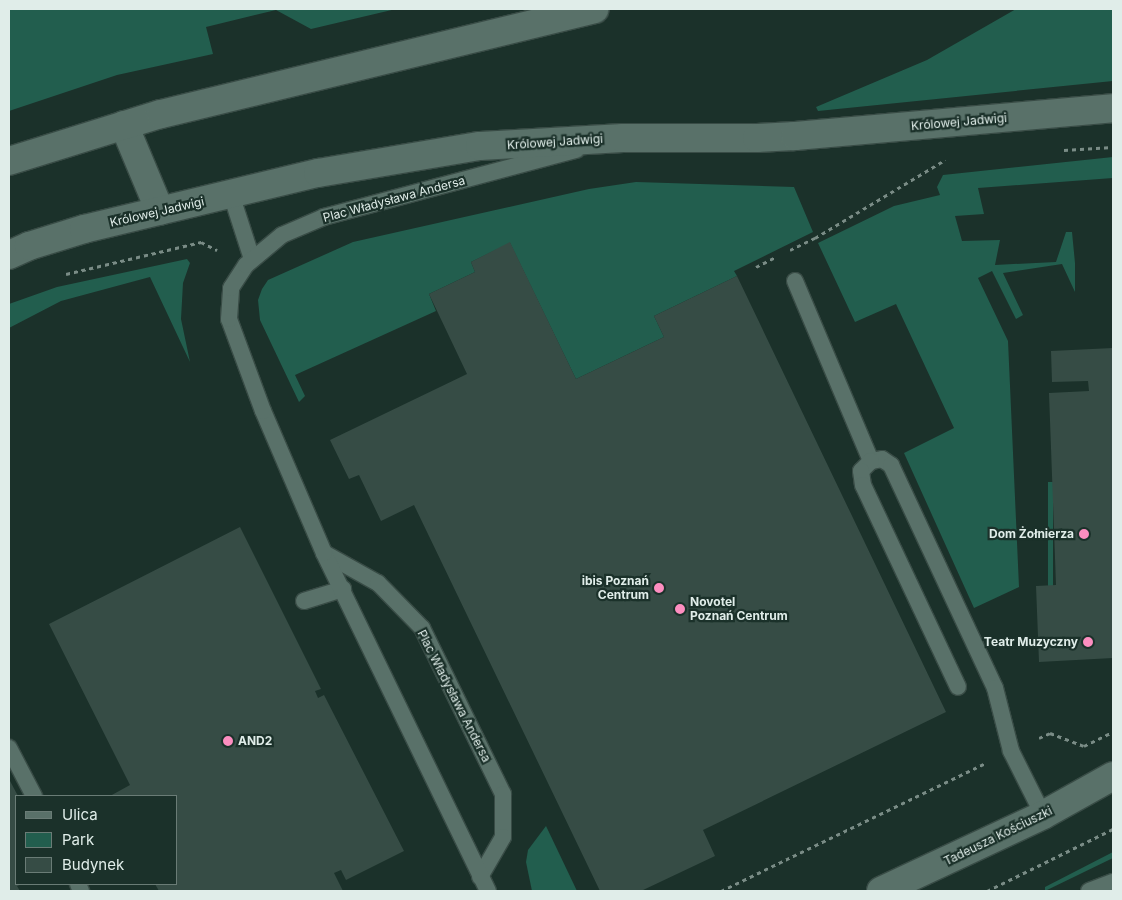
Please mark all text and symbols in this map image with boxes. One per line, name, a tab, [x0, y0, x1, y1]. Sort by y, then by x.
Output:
street label: Królowej Jadwigi	[910, 111, 1008, 133]
street label: Królowej Jadwigi	[506, 131, 604, 153]
street label: Plac Władysława Andersa	[321, 173, 467, 225]
street label: Królowej Jadwigi	[108, 194, 206, 230]
place label: Dom Żołnierza	[989, 527, 1074, 541]
marker: Dom Żołnierza	[1078, 528, 1090, 540]
place label: ibis Poznań Centrum	[582, 574, 649, 602]
marker: ibis Poznań Centrum	[653, 582, 665, 594]
place label: Novotel Poznań Centrum	[690, 595, 788, 623]
marker: Novotel Poznań Centrum	[674, 603, 686, 615]
street label: Plac Władysława Andersa	[414, 628, 494, 764]
place label: Teatr Muzyczny	[984, 635, 1078, 649]
marker: Teatr Muzyczny	[1082, 636, 1094, 648]
place label: AND2	[238, 734, 272, 748]
marker: AND2	[222, 735, 234, 747]
legend	[15, 795, 178, 885]
street label: Tadeusza Kościuszki	[942, 804, 1054, 868]
text: Ulica	[62, 805, 98, 824]
text: Park	[62, 830, 94, 849]
text: Budynek	[62, 855, 124, 874]

